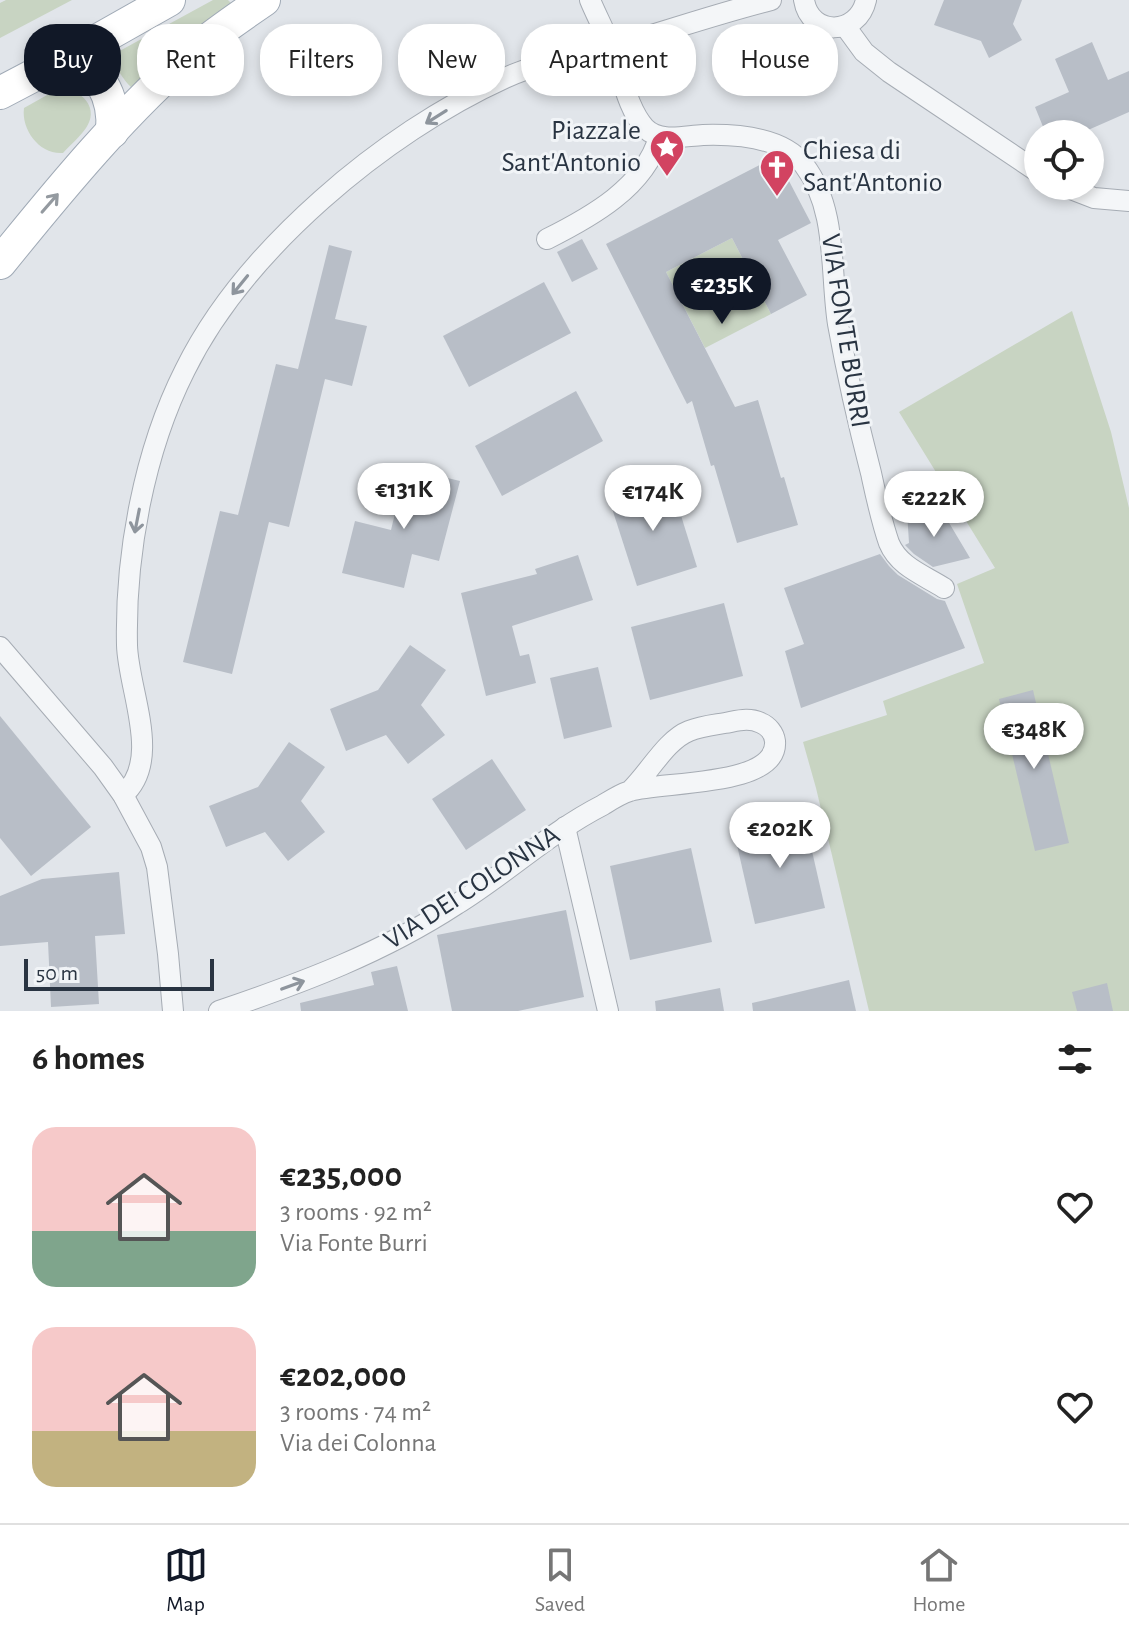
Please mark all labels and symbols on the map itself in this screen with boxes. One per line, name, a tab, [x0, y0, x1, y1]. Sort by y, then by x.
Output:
one-way arrow	[425, 109, 448, 125]
place label: Piazzale Sant'Antonio	[501, 117, 641, 177]
place icon: Piazzale Sant'Antonio	[648, 128, 686, 178]
place label: Chiesa di Sant'Antonio	[803, 137, 943, 197]
church icon: Chiesa di Sant'Antonio	[758, 148, 796, 198]
one-way arrow	[41, 193, 59, 213]
street label: VIA FONTE BURRI	[816, 232, 874, 430]
pin: €235K	[666, 258, 778, 326]
one-way arrow	[231, 274, 249, 295]
pin: €131K	[348, 463, 460, 531]
pin: €174K	[597, 465, 709, 533]
pin: €222K	[878, 471, 990, 539]
one-way arrow	[129, 508, 144, 533]
pin: €348K	[978, 703, 1090, 771]
pin: €202K	[724, 802, 836, 870]
street label: VIA DEI COLONNA	[379, 821, 565, 955]
scale bar	[24, 955, 214, 991]
one-way arrow	[280, 976, 305, 991]

